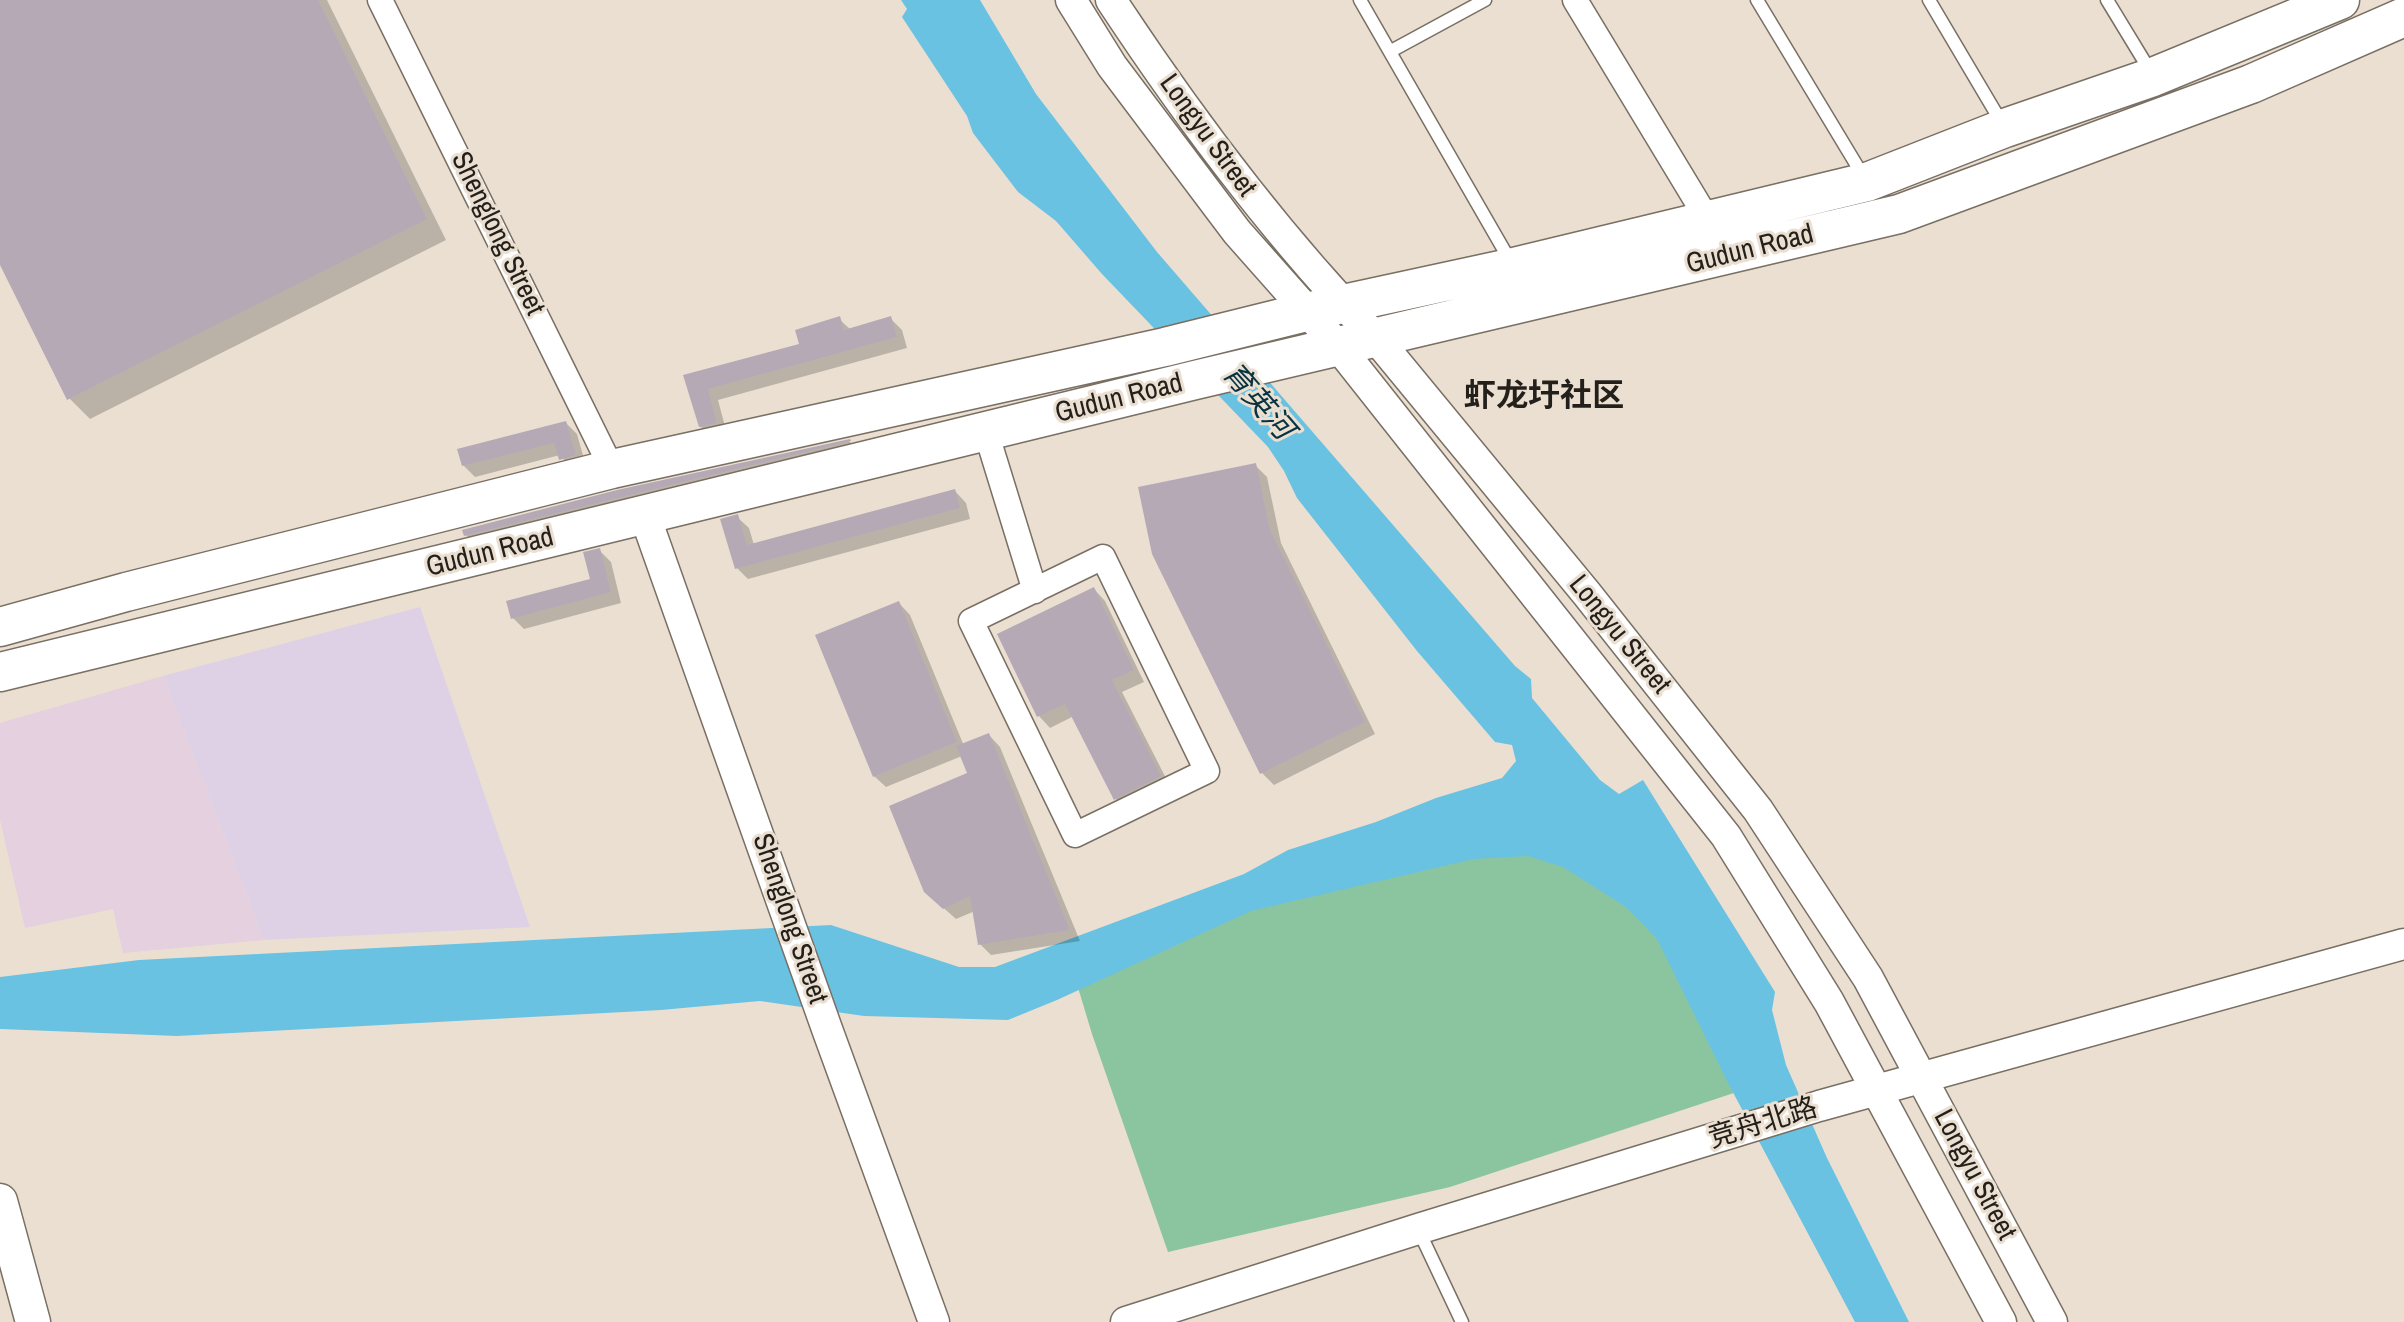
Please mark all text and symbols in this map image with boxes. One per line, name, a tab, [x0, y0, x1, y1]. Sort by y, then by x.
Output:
street label: Longyu Street	[1151, 68, 1263, 204]
street label: Shenglong Street	[443, 147, 551, 321]
street label: Gudun Road	[1683, 218, 1817, 282]
water label: 育英河	[1214, 356, 1300, 448]
street label: Gudun Road	[1052, 367, 1186, 431]
district label: 虾龙圩社区	[1464, 378, 1624, 416]
street label: Gudun Road	[423, 521, 557, 585]
street label: Longyu Street	[1561, 569, 1677, 701]
street label: Shenglong Street	[744, 830, 834, 1008]
street label: 竞舟北路	[1705, 1092, 1821, 1156]
street label: Longyu Street	[1926, 1104, 2022, 1246]

